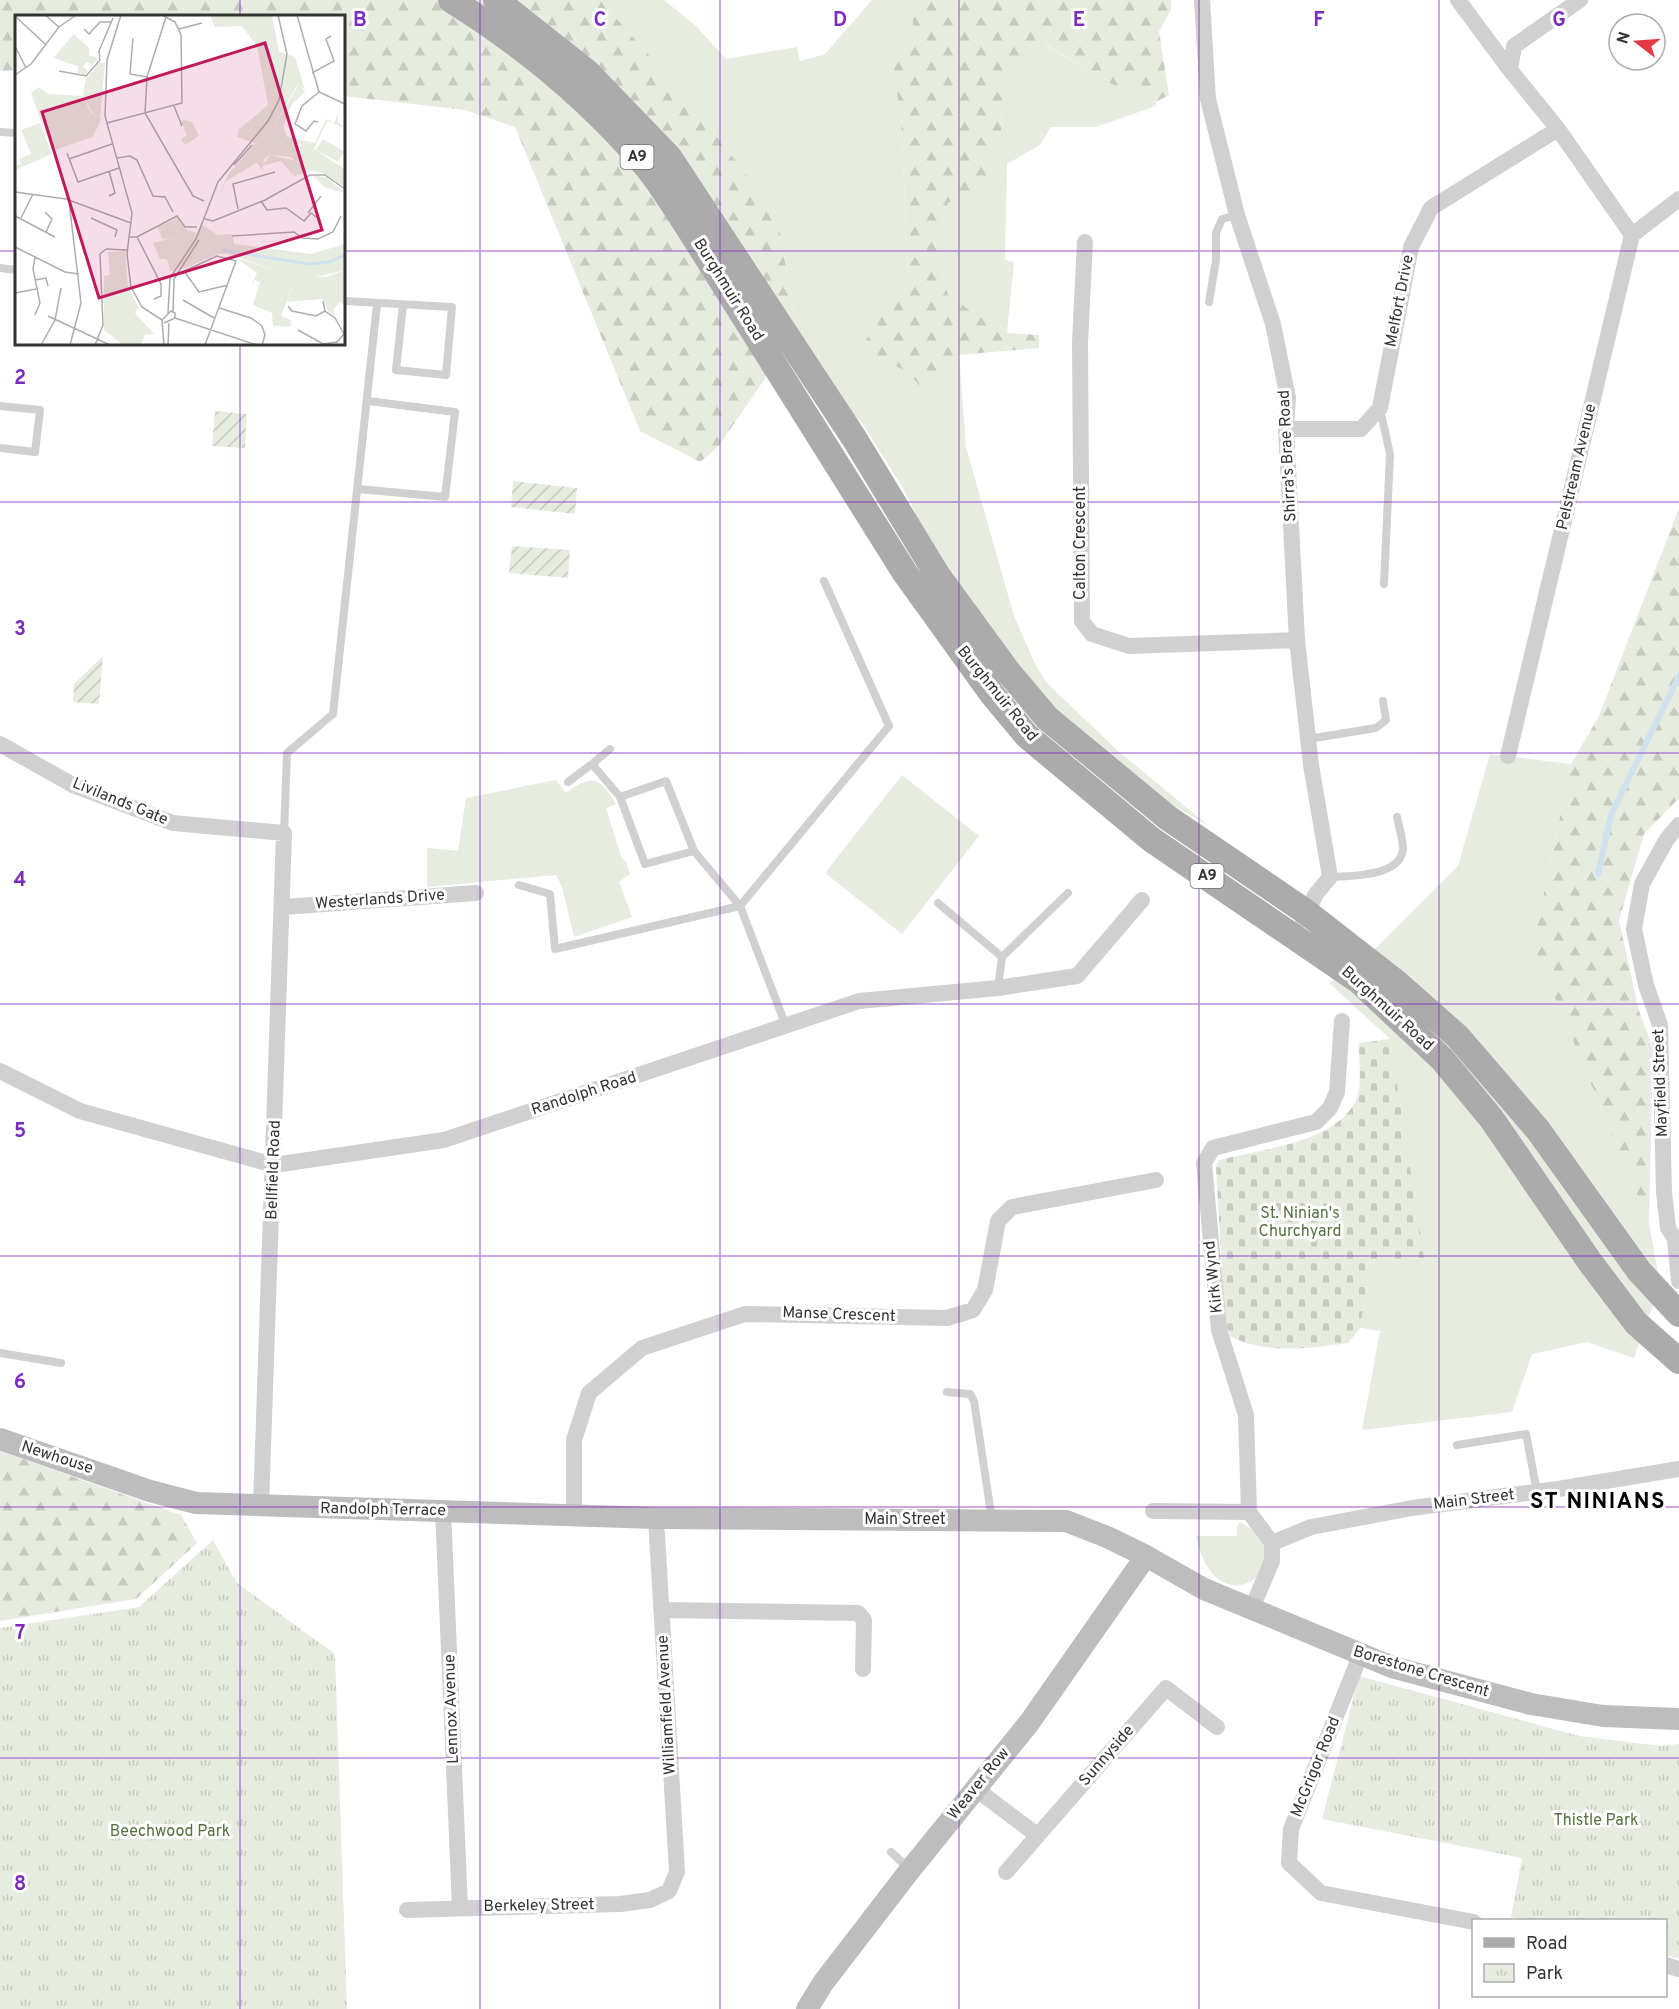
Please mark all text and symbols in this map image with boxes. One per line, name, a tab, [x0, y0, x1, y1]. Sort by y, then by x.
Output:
text: B	[353, 8, 367, 34]
text: C	[594, 8, 606, 34]
text: D	[833, 8, 847, 34]
text: E	[1073, 8, 1085, 34]
text: F	[1313, 8, 1325, 34]
text: G	[1552, 8, 1566, 34]
north arrow	[1607, 12, 1667, 72]
inset map	[15, 15, 345, 345]
text: N	[1613, 30, 1636, 47]
road number: A9	[620, 145, 654, 169]
street label: Burghmuir Road	[688, 235, 768, 345]
street label: Melfort Drive	[1381, 253, 1419, 349]
text: 2	[14, 366, 26, 392]
street label: Shirra's Brae Road	[1275, 389, 1301, 523]
street label: Pelstream Avenue	[1553, 402, 1601, 532]
street label: Calton Crescent	[1071, 486, 1091, 600]
text: 3	[14, 617, 26, 643]
street label: Burghmuir Road	[952, 642, 1042, 746]
street label: Livilands Gate	[69, 774, 171, 830]
road number: A9	[1190, 864, 1224, 888]
text: 4	[14, 868, 26, 894]
street label: Westerlands Drive	[314, 885, 446, 915]
street label: Burghmuir Road	[1337, 962, 1437, 1056]
street label: Mayfield Street	[1649, 1029, 1673, 1137]
street label: Randolph Road	[529, 1068, 639, 1120]
text: 5	[14, 1119, 26, 1145]
street label: Bellfield Road	[262, 1120, 286, 1220]
park label: St. Ninian's Churchyard	[1259, 1204, 1341, 1242]
street label: Kirk Wynd	[1200, 1240, 1228, 1314]
street label: Manse Crescent	[782, 1303, 896, 1327]
text: 6	[14, 1370, 26, 1396]
street label: Newhouse	[19, 1437, 95, 1479]
street label: Main Street	[1432, 1485, 1516, 1515]
district label: ST NINIANS	[1530, 1489, 1666, 1516]
street label: Randolph Terrace	[320, 1499, 446, 1521]
street label: Main Street	[864, 1510, 946, 1530]
text: 7	[15, 1621, 25, 1647]
street label: Williamfield Avenue	[653, 1635, 681, 1775]
street label: Borestone Crescent	[1351, 1642, 1491, 1702]
street label: Lennox Avenue	[440, 1654, 464, 1764]
street label: McGrigor Road	[1287, 1714, 1345, 1820]
street label: Sunnyside	[1075, 1721, 1139, 1791]
street label: Weaver Row	[944, 1744, 1014, 1824]
park label: Thistle Park	[1553, 1811, 1639, 1831]
park label: Beechwood Park	[110, 1822, 230, 1842]
text: 8	[14, 1872, 26, 1898]
street label: Berkeley Street	[483, 1895, 595, 1917]
legend	[1472, 1919, 1667, 1997]
text: Road	[1526, 1933, 1568, 1956]
text: Park	[1526, 1963, 1563, 1986]

